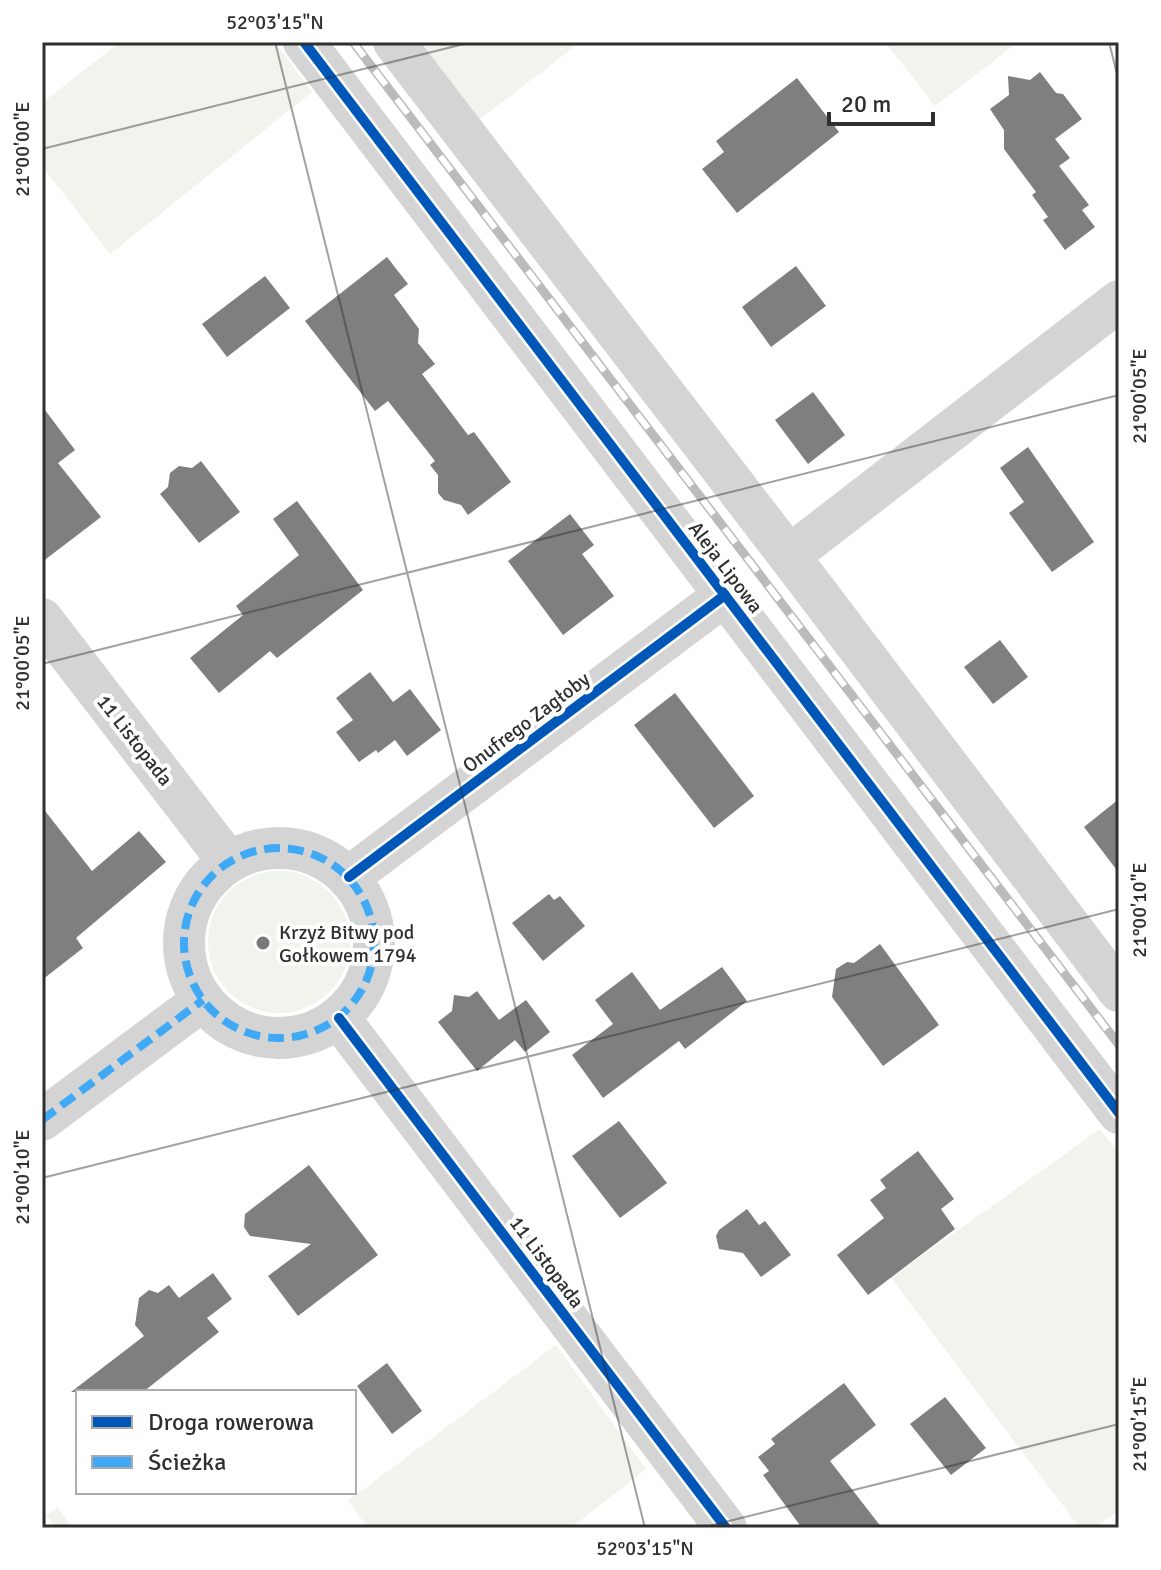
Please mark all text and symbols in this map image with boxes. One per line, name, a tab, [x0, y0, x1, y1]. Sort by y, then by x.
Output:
text: 52°03'15"N	[226, 10, 324, 35]
scale bar	[829, 76, 933, 126]
text: 20 m	[841, 89, 891, 119]
text: 21°00'00"E	[10, 101, 35, 197]
text: 21°00'05"E	[1127, 348, 1152, 444]
street label: Aleja Lipowa	[683, 516, 768, 618]
text: 21°00'05"E	[10, 615, 35, 711]
street label: Onufrego Zagłoby	[458, 666, 595, 778]
street label: 11 Listopada	[91, 690, 178, 791]
text: 21°00'10"E	[1127, 862, 1152, 958]
place label: Krzyż Bitwy pod Gołkowem 1794	[279, 920, 417, 968]
marker: Krzyż Bitwy pod Gołkowem 1794	[254, 934, 272, 952]
text: 21°00'10"E	[10, 1129, 35, 1225]
street label: 11 Listopada	[504, 1211, 589, 1313]
text: 21°00'15"E	[1127, 1376, 1152, 1472]
legend	[76, 1390, 356, 1494]
text: Droga rowerowa	[148, 1407, 314, 1437]
text: Ścieżka	[148, 1447, 226, 1477]
text: 52°03'15"N	[596, 1536, 694, 1561]

